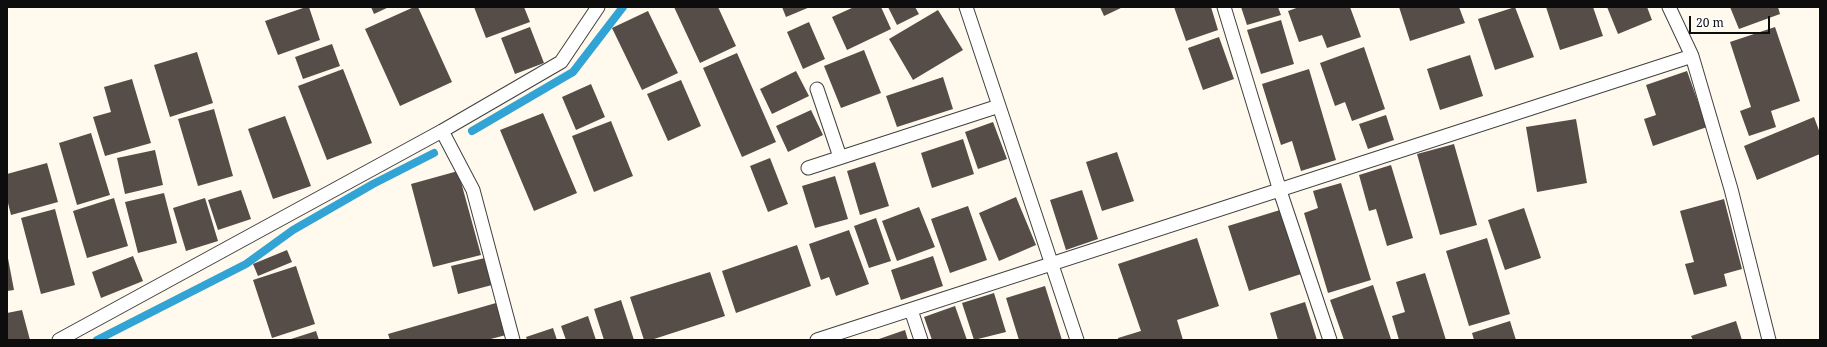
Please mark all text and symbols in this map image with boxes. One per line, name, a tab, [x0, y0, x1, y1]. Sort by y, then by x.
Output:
scale bar	[1691, 8, 1772, 34]
text: 20 m	[1696, 14, 1724, 31]

